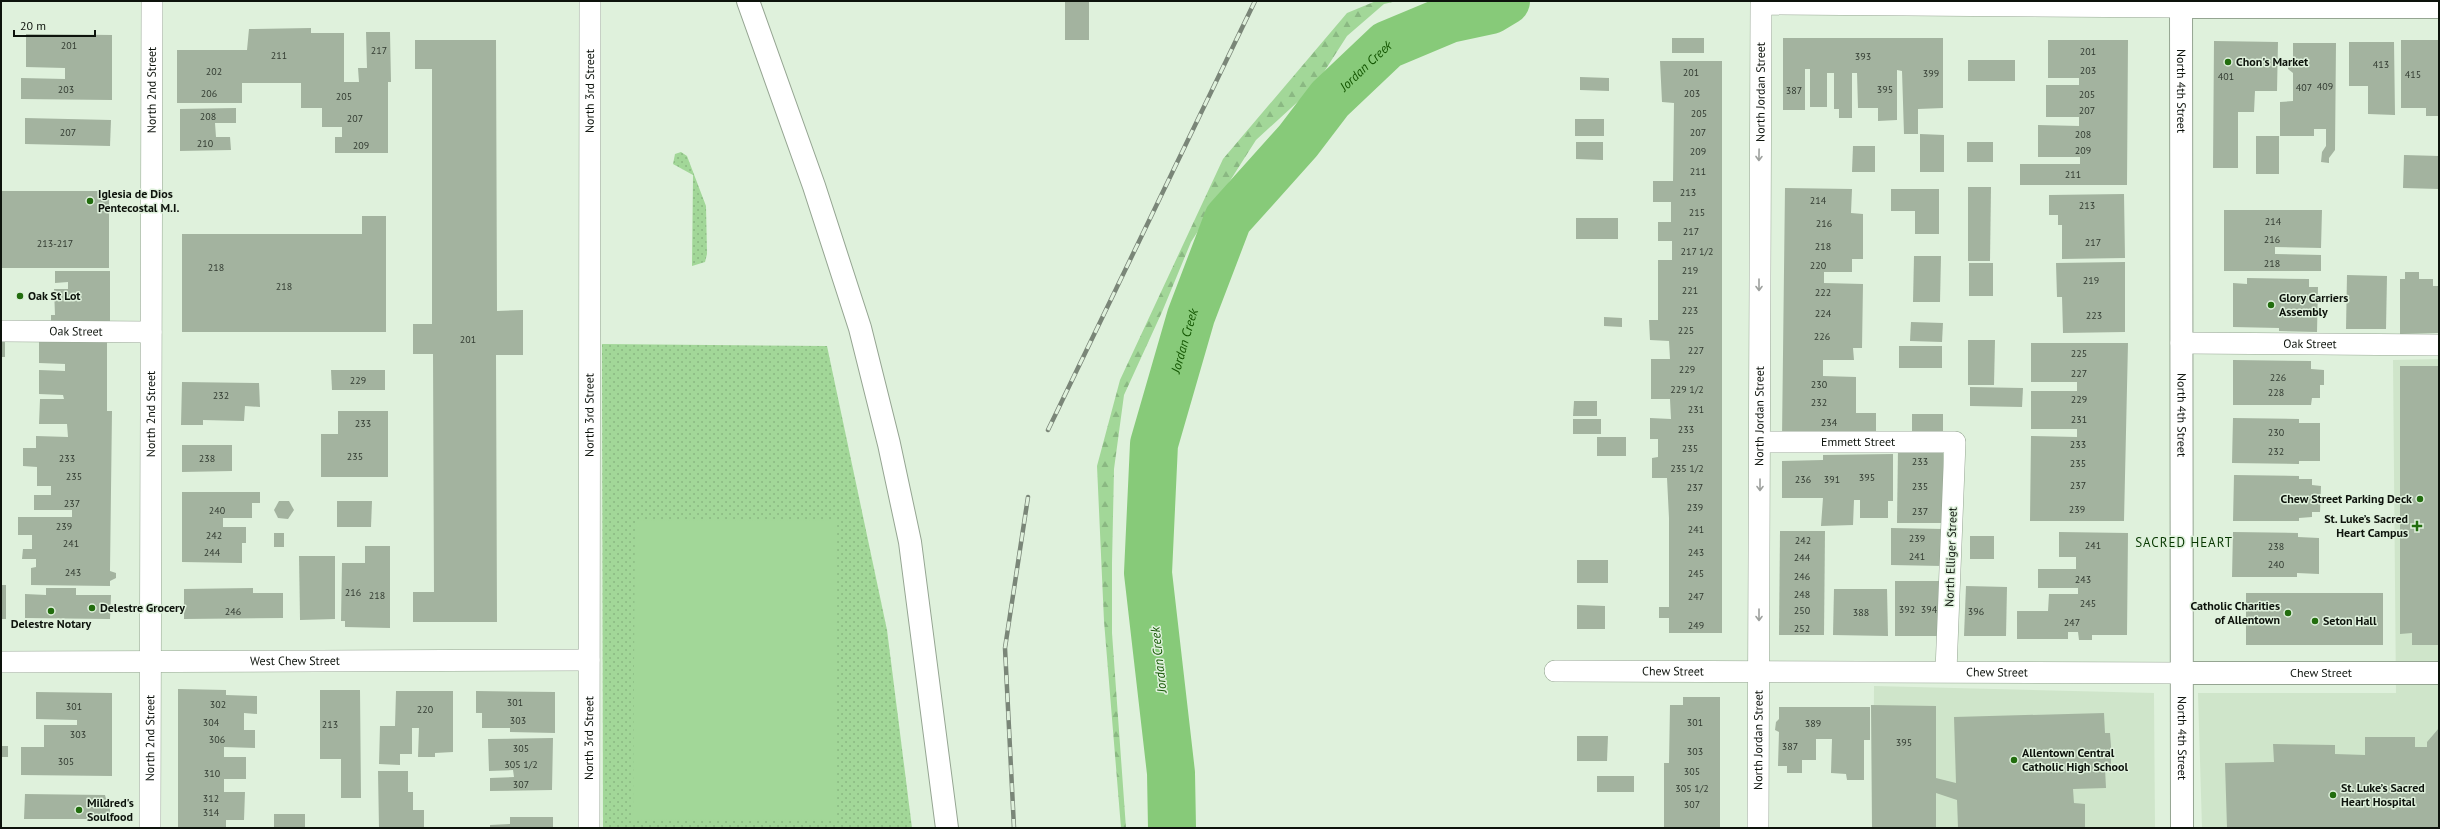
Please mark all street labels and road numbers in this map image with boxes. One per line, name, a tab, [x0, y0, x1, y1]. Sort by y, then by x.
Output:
street label: North Jordan Street	[1752, 42, 1768, 142]
street label: North 2nd Street	[144, 47, 159, 133]
street label: North 3rd Street	[582, 49, 597, 133]
street label: North 4th Street	[2174, 49, 2189, 133]
street label: Oak Street	[49, 323, 103, 339]
street label: Oak Street	[2283, 336, 2337, 351]
street label: North Jordan Street	[1751, 366, 1767, 466]
street label: North 2nd Street	[143, 371, 158, 457]
street label: North 3rd Street	[581, 373, 597, 457]
street label: North 4th Street	[2174, 373, 2190, 457]
street label: Emmett Street	[1821, 434, 1895, 449]
street label: North Elliger Street	[1941, 507, 1960, 607]
street label: West Chew Street	[250, 653, 340, 668]
street label: Chew Street	[1642, 663, 1704, 678]
street label: Chew Street	[1966, 664, 2028, 680]
street label: Chew Street	[2290, 665, 2352, 680]
street label: North Jordan Street	[1750, 690, 1766, 790]
street label: North 2nd Street	[142, 695, 157, 781]
street label: North 3rd Street	[581, 696, 596, 780]
street label: North 4th Street	[2175, 696, 2190, 780]

